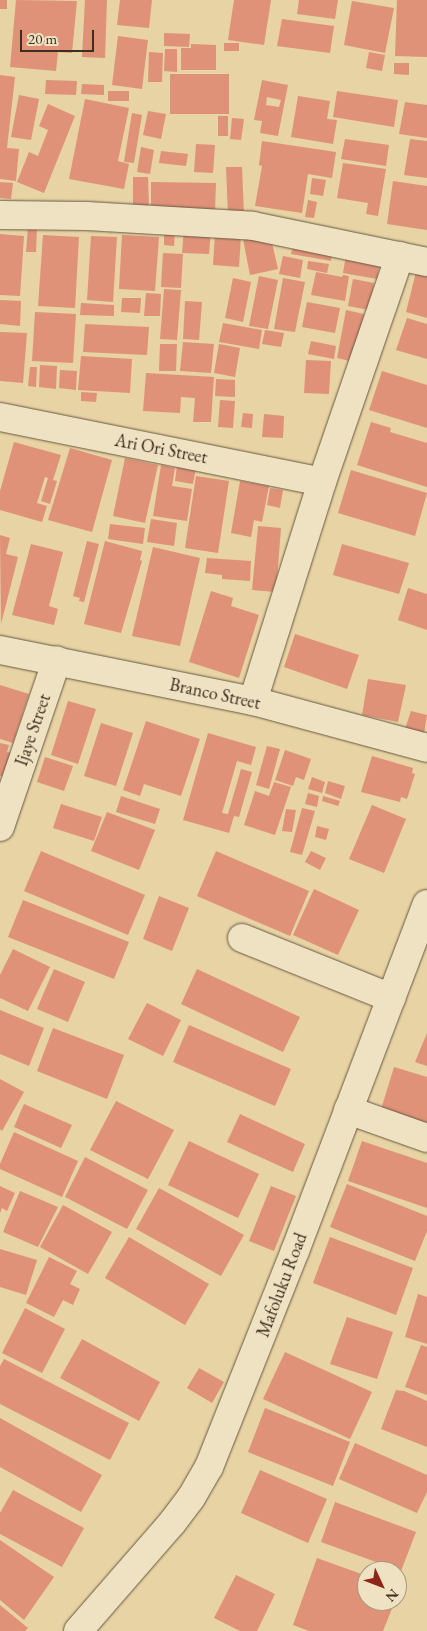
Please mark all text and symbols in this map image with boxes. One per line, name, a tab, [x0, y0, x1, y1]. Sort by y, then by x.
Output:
scale bar	[22, 20, 96, 52]
text: 20 m	[28, 29, 57, 48]
street label: Ari Ori Street	[113, 429, 209, 469]
street label: Branco Street	[168, 674, 262, 714]
street label: Ijaye Street	[11, 691, 55, 769]
street label: Mafoluku Road	[252, 1230, 312, 1340]
north arrow	[357, 1561, 407, 1611]
text: N	[382, 1585, 403, 1606]

